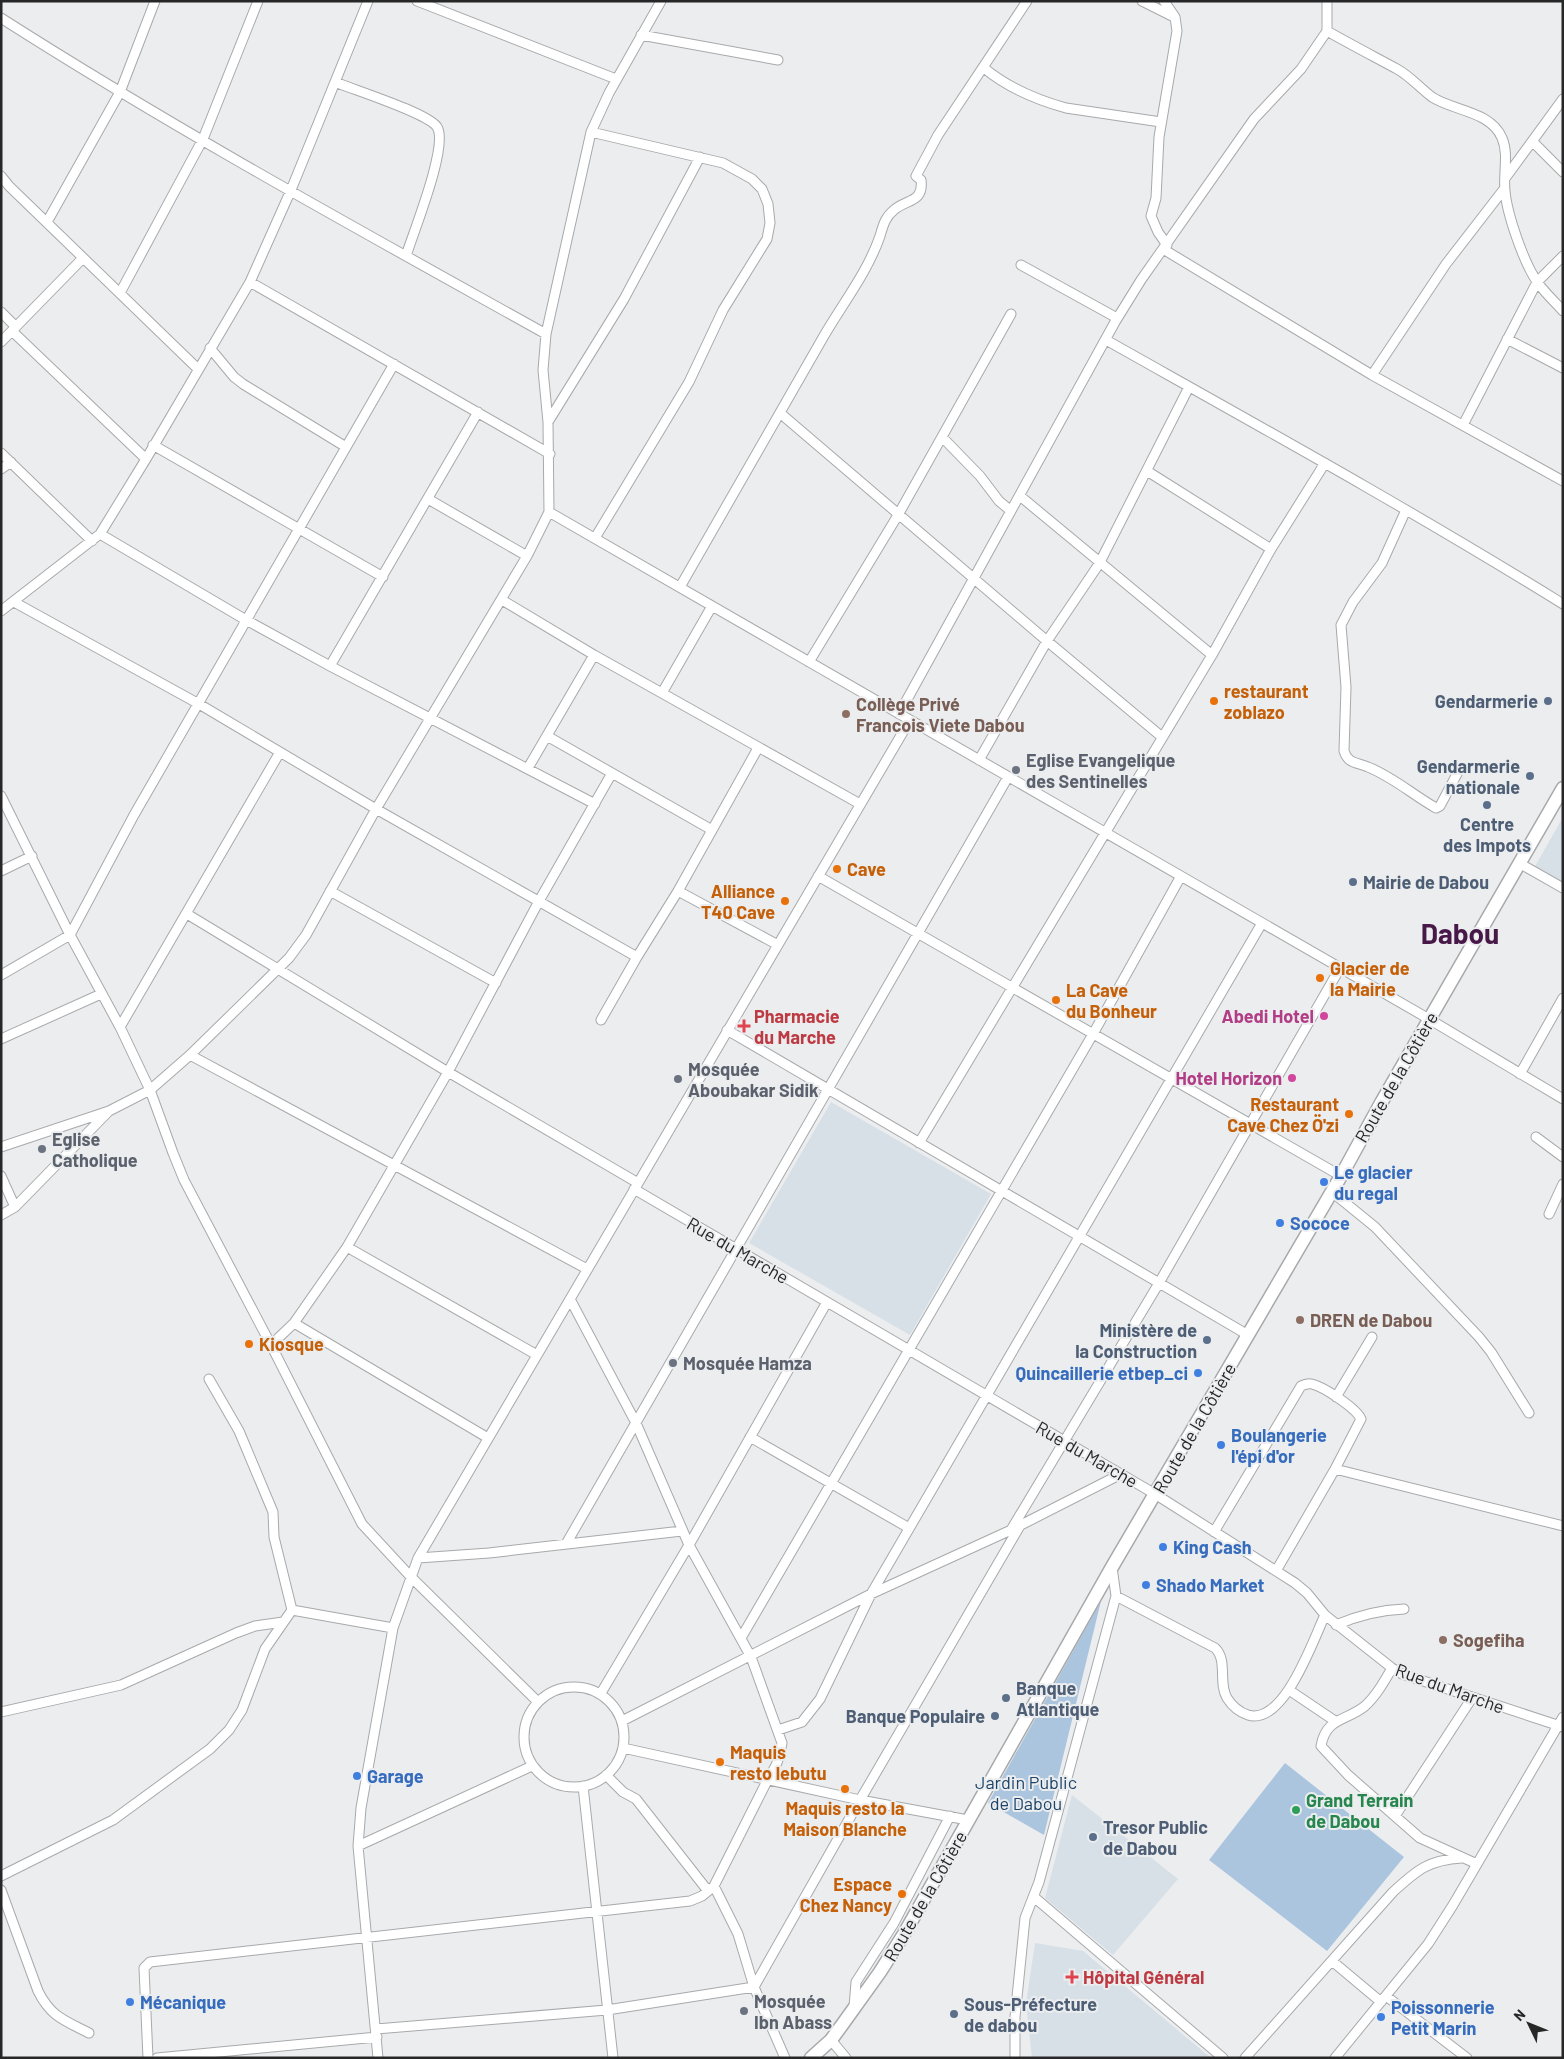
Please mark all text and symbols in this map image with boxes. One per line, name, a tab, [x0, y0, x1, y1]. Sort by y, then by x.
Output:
place label: restaurant zoblazo	[1224, 680, 1309, 723]
place label: Gendarmerie	[1435, 690, 1538, 712]
place label: Collège Privé Francois Viete Dabou	[856, 693, 1025, 736]
marker: restaurant zoblazo	[1208, 695, 1220, 707]
marker: Gendarmerie	[1542, 695, 1554, 707]
marker: Collège Privé Francois Viete Dabou	[840, 708, 852, 720]
place label: Eglise Evangelique des Sentinelles	[1026, 749, 1176, 792]
place label: Gendarmerie nationale	[1417, 755, 1520, 798]
marker: Eglise Evangelique des Sentinelles	[1010, 764, 1022, 776]
marker: Gendarmerie nationale	[1524, 770, 1536, 782]
marker: Centre des Impots	[1481, 799, 1493, 811]
place label: Centre des Impots	[1443, 813, 1531, 856]
place label: Cave	[847, 858, 886, 880]
marker: Cave	[831, 863, 843, 875]
place label: Mairie de Dabou	[1363, 871, 1489, 893]
marker: Mairie de Dabou	[1347, 876, 1359, 888]
place label: Alliance T40 Cave	[701, 880, 775, 923]
marker: Alliance T40 Cave	[779, 895, 791, 907]
district label: Dabou	[1421, 916, 1499, 950]
place label: Glacier de la Mairie	[1330, 957, 1410, 1000]
marker: Glacier de la Mairie	[1314, 972, 1326, 984]
place label: La Cave du Bonheur	[1066, 979, 1157, 1022]
marker: La Cave du Bonheur	[1050, 994, 1062, 1006]
place label: Pharmacie du Marche	[754, 1005, 840, 1048]
place label: Abedi Hotel	[1222, 1005, 1314, 1027]
street label: Route de la Côtière	[1350, 1008, 1442, 1146]
marker: Abedi Hotel	[1318, 1010, 1330, 1022]
marker: Pharmacie du Marche	[738, 1020, 750, 1032]
place label: Mosquée Aboubakar Sidik	[688, 1058, 819, 1101]
place label: Hotel Horizon	[1175, 1067, 1282, 1089]
marker: Hotel Horizon	[1286, 1072, 1298, 1084]
marker: Mosquée Aboubakar Sidik	[672, 1073, 684, 1085]
place label: Restaurant Cave Chez Ö'zi	[1227, 1093, 1339, 1136]
marker: Restaurant Cave Chez Ö'zi	[1343, 1108, 1355, 1120]
place label: Eglise Catholique	[52, 1128, 138, 1171]
marker: Eglise Catholique	[36, 1143, 48, 1155]
place label: Le glacier du regal	[1334, 1161, 1413, 1204]
marker: Le glacier du regal	[1318, 1176, 1330, 1188]
street label: Rue du Marche	[683, 1212, 793, 1288]
place label: Sococe	[1290, 1212, 1350, 1234]
marker: Sococe	[1274, 1217, 1286, 1229]
place label: DREN de Dabou	[1310, 1309, 1432, 1331]
marker: DREN de Dabou	[1294, 1314, 1306, 1326]
place label: Ministère de la Construction	[1075, 1319, 1197, 1362]
place label: Kiosque	[259, 1333, 324, 1355]
marker: Ministère de la Construction	[1201, 1334, 1213, 1346]
marker: Kiosque	[243, 1338, 255, 1350]
place label: Mosquée Hamza	[683, 1352, 812, 1374]
marker: Mosquée Hamza	[667, 1357, 679, 1369]
street label: Route de la Côtière	[1148, 1359, 1240, 1497]
place label: Quincaillerie etbep_ci	[1016, 1362, 1188, 1384]
marker: Quincaillerie etbep_ci	[1192, 1367, 1204, 1379]
street label: Rue du Marche	[1032, 1416, 1142, 1492]
place label: Boulangerie l'épi d'or	[1231, 1424, 1327, 1467]
marker: Boulangerie l'épi d'or	[1215, 1439, 1227, 1451]
place label: King Cash	[1173, 1536, 1252, 1558]
marker: King Cash	[1157, 1541, 1169, 1553]
place label: Shado Market	[1156, 1574, 1265, 1596]
marker: Shado Market	[1140, 1579, 1152, 1591]
place label: Sogefiha	[1453, 1629, 1524, 1651]
marker: Sogefiha	[1437, 1634, 1449, 1646]
street label: Rue du Marche	[1393, 1658, 1507, 1718]
place label: Banque Atlantique	[1016, 1677, 1100, 1720]
marker: Banque Atlantique	[1000, 1692, 1012, 1704]
place label: Banque Populaire	[846, 1705, 985, 1727]
marker: Banque Populaire	[989, 1710, 1001, 1722]
place label: Maquis resto lebutu	[730, 1741, 827, 1784]
marker: Maquis resto lebutu	[714, 1756, 726, 1768]
place label: Garage	[367, 1765, 424, 1787]
marker: Garage	[351, 1770, 363, 1782]
park label: Jardin Public de Dabou	[975, 1771, 1077, 1814]
marker: Maquis resto la Maison Blanche	[839, 1783, 851, 1795]
place label: Grand Terrain de Dabou	[1306, 1789, 1413, 1832]
place label: Maquis resto la Maison Blanche	[783, 1797, 907, 1840]
marker: Grand Terrain de Dabou	[1290, 1804, 1302, 1816]
place label: Tresor Public de Dabou	[1103, 1816, 1208, 1859]
street label: Route de la Côtière	[879, 1827, 971, 1965]
marker: Tresor Public de Dabou	[1087, 1831, 1099, 1843]
place label: Espace Chez Nancy	[800, 1873, 892, 1916]
marker: Espace Chez Nancy	[896, 1888, 908, 1900]
place label: Hôpital Général	[1083, 1966, 1204, 1988]
marker: Hôpital Général	[1065, 1970, 1079, 1984]
place label: Mosquée Ibn Abass	[754, 1990, 832, 2033]
place label: Mécanique	[140, 1991, 226, 2013]
place label: Sous-Préfecture de dabou	[964, 1993, 1097, 2036]
marker: Mécanique	[124, 1996, 136, 2008]
place label: Poissonnerie Petit Marin	[1391, 1996, 1495, 2039]
north arrow	[1504, 1999, 1554, 2049]
marker: Mosquée Ibn Abass	[738, 2005, 750, 2017]
text: N	[1510, 2006, 1529, 2024]
marker: Sous-Préfecture de dabou	[948, 2008, 960, 2020]
marker: Poissonnerie Petit Marin	[1375, 2011, 1387, 2023]

